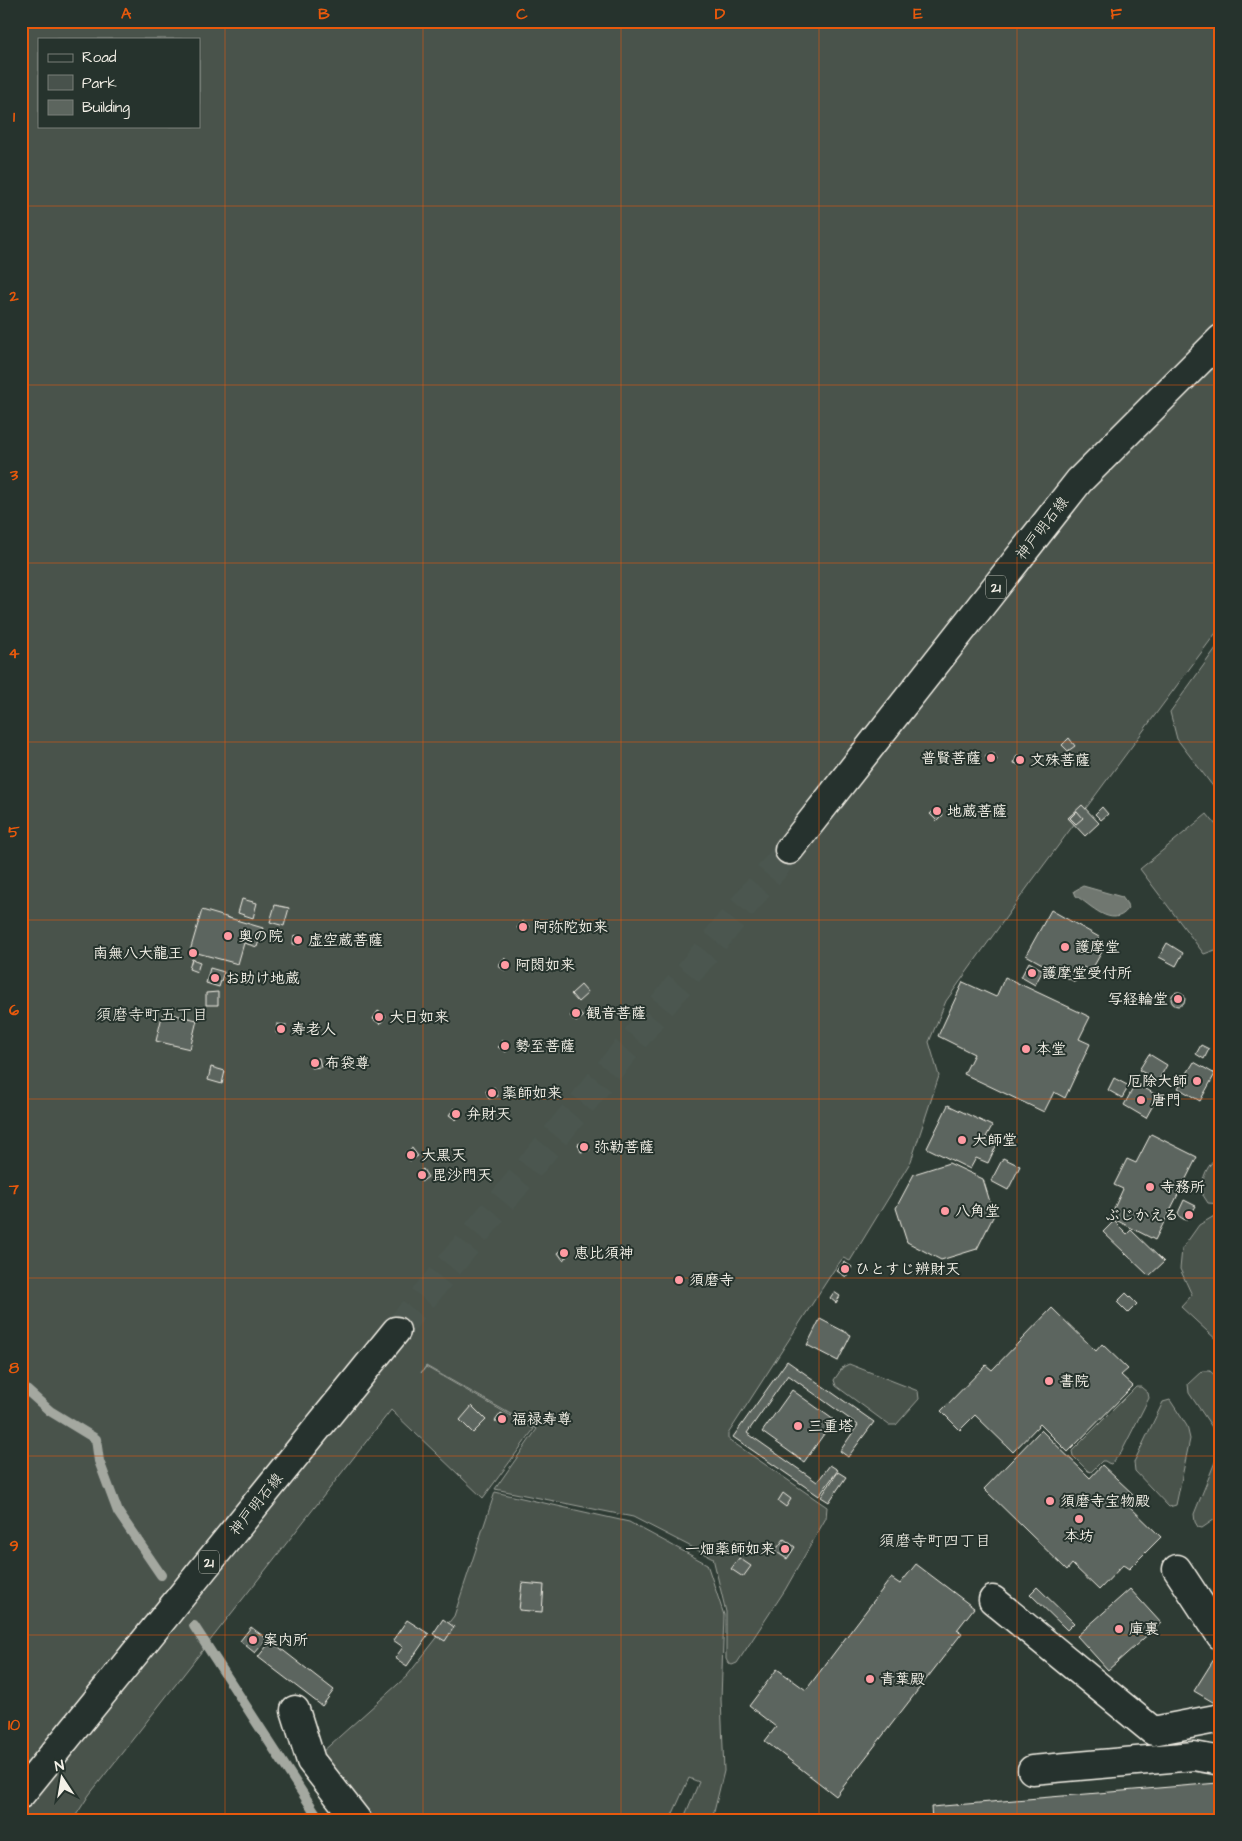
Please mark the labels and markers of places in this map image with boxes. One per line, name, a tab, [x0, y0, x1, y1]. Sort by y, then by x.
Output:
place label: 普賢菩薩	[921, 748, 981, 769]
place label: 文殊菩薩	[1030, 750, 1090, 771]
marker: 普賢菩薩	[985, 752, 997, 764]
marker: 文殊菩薩	[1014, 754, 1026, 766]
place label: 地蔵菩薩	[947, 801, 1007, 822]
marker: 地蔵菩薩	[931, 805, 943, 817]
place label: 阿弥陀如来	[533, 917, 608, 938]
marker: 阿弥陀如来	[517, 921, 529, 933]
place label: 奥の院	[238, 926, 283, 947]
marker: 奥の院	[222, 930, 234, 942]
place label: 虚空蔵菩薩	[308, 930, 383, 951]
marker: 虚空蔵菩薩	[292, 934, 304, 946]
place label: 護摩堂	[1075, 937, 1120, 958]
marker: 護摩堂	[1059, 941, 1071, 953]
place label: 南無八大龍王	[93, 943, 183, 964]
marker: 南無八大龍王	[187, 947, 199, 959]
place label: 阿閦如来	[515, 955, 575, 976]
marker: 阿閦如来	[499, 959, 511, 971]
place label: 護摩堂受付所	[1042, 963, 1132, 984]
marker: 護摩堂受付所	[1026, 967, 1038, 979]
place label: お助け地蔵	[225, 968, 300, 989]
marker: お助け地蔵	[209, 972, 221, 984]
place label: 写経輪堂	[1108, 989, 1168, 1010]
marker: 写経輪堂	[1172, 993, 1184, 1005]
place label: 観音菩薩	[586, 1003, 646, 1024]
place label: 大日如来	[389, 1007, 449, 1028]
marker: 観音菩薩	[570, 1007, 582, 1019]
marker: 大日如来	[373, 1011, 385, 1023]
place label: 寿老人	[291, 1019, 336, 1040]
marker: 寿老人	[275, 1023, 287, 1035]
place label: 勢至菩薩	[515, 1036, 575, 1057]
place label: 本堂	[1036, 1039, 1066, 1060]
marker: 勢至菩薩	[499, 1040, 511, 1052]
marker: 本堂	[1020, 1043, 1032, 1055]
place label: 布袋尊	[325, 1053, 370, 1074]
marker: 布袋尊	[309, 1057, 321, 1069]
place label: 厄除大師	[1127, 1071, 1187, 1092]
marker: 厄除大師	[1191, 1075, 1203, 1087]
place label: 薬師如来	[502, 1083, 562, 1104]
marker: 薬師如来	[486, 1087, 498, 1099]
place label: 唐門	[1151, 1090, 1181, 1111]
marker: 唐門	[1135, 1094, 1147, 1106]
place label: 弁財天	[466, 1104, 511, 1125]
marker: 弁財天	[450, 1108, 462, 1120]
place label: 大師堂	[972, 1130, 1017, 1151]
marker: 大師堂	[956, 1134, 968, 1146]
place label: 弥勒菩薩	[594, 1137, 654, 1158]
marker: 弥勒菩薩	[578, 1141, 590, 1153]
place label: 大黒天	[421, 1145, 466, 1166]
marker: 大黒天	[405, 1149, 417, 1161]
place label: 毘沙門天	[432, 1165, 492, 1186]
marker: 毘沙門天	[416, 1169, 428, 1181]
place label: 寺務所	[1160, 1177, 1205, 1198]
marker: 寺務所	[1144, 1181, 1156, 1193]
place label: 八角堂	[955, 1201, 1000, 1222]
marker: 八角堂	[939, 1205, 951, 1217]
place label: ぶじかえる	[1104, 1205, 1179, 1226]
marker: ぶじかえる	[1183, 1209, 1195, 1221]
place label: 恵比須神	[574, 1243, 634, 1264]
marker: 恵比須神	[558, 1247, 570, 1259]
place label: ひとすじ辨財天	[855, 1259, 960, 1280]
marker: ひとすじ辨財天	[839, 1263, 851, 1275]
place label: 須磨寺	[689, 1270, 734, 1291]
marker: 須磨寺	[673, 1274, 685, 1286]
place label: 書院	[1059, 1371, 1089, 1392]
marker: 書院	[1043, 1375, 1055, 1387]
place label: 福禄寿尊	[512, 1409, 572, 1430]
marker: 福禄寿尊	[496, 1413, 508, 1425]
place label: 三重塔	[808, 1416, 853, 1437]
marker: 三重塔	[792, 1420, 804, 1432]
place label: 須磨寺宝物殿	[1060, 1491, 1150, 1512]
marker: 須磨寺宝物殿	[1044, 1495, 1056, 1507]
marker: 本坊	[1073, 1513, 1085, 1525]
place label: 本坊	[1064, 1526, 1094, 1547]
place label: 一畑薬師如来	[685, 1539, 775, 1560]
marker: 一畑薬師如来	[779, 1543, 791, 1555]
place label: 庫裏	[1129, 1619, 1159, 1640]
marker: 庫裏	[1113, 1623, 1125, 1635]
place label: 案内所	[263, 1630, 308, 1651]
marker: 案内所	[247, 1634, 259, 1646]
place label: 青葉殿	[880, 1669, 925, 1690]
marker: 青葉殿	[864, 1673, 876, 1685]

